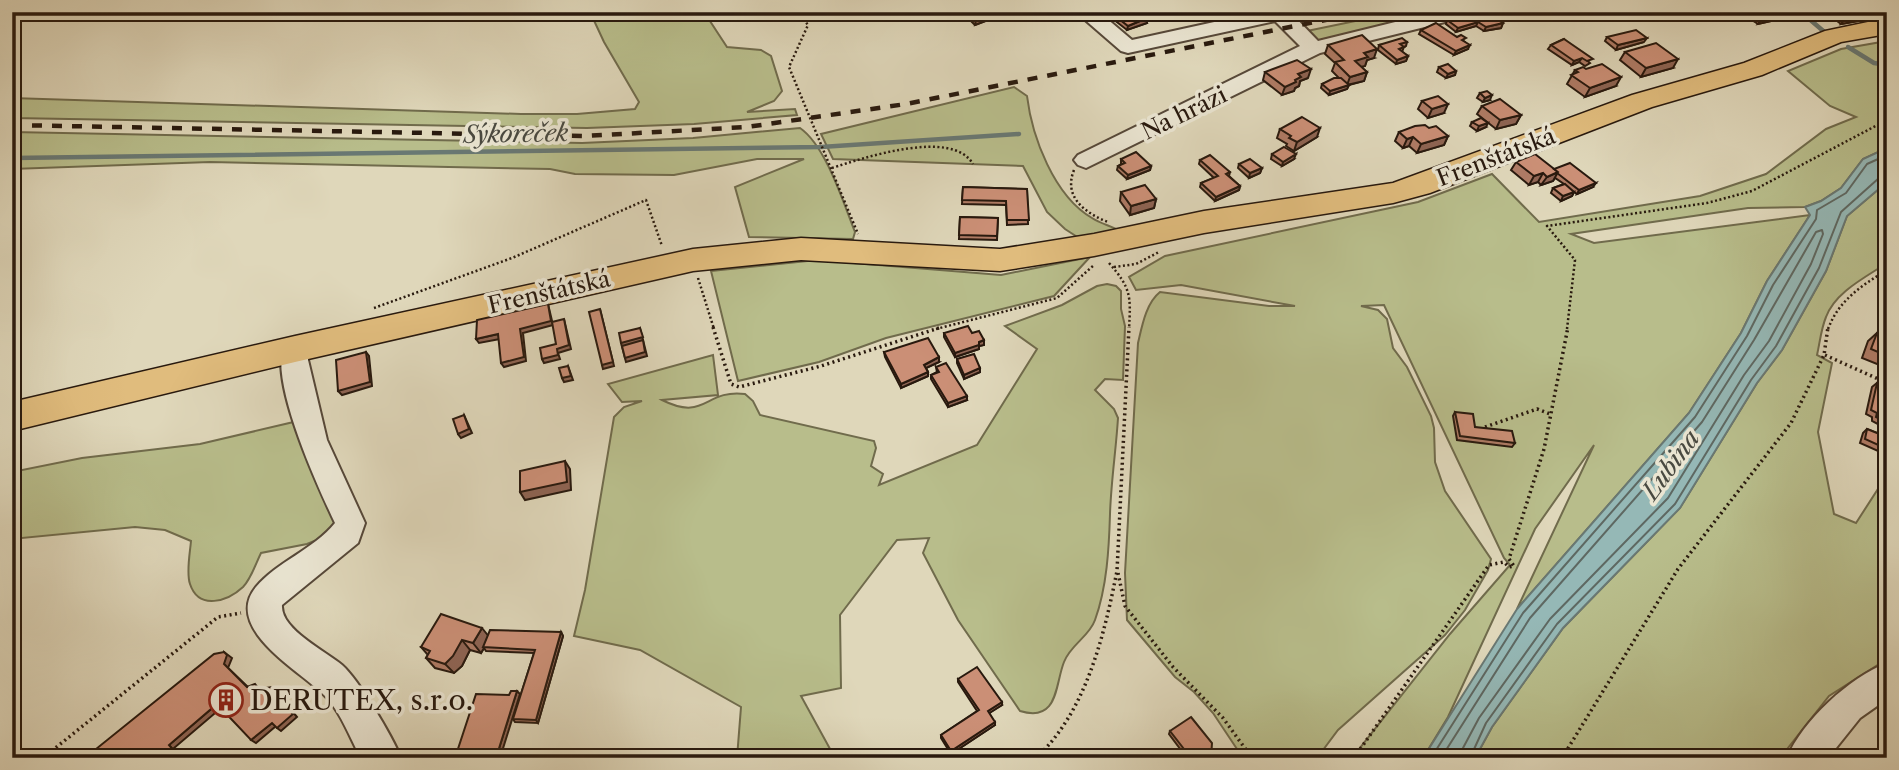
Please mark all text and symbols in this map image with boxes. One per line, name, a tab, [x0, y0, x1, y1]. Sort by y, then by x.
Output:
street label: Na hrázi	[1137, 80, 1231, 146]
water label: Sýkoreček	[461, 118, 569, 149]
street label: Frenštátská	[1433, 121, 1560, 192]
street label: Frenštátská	[485, 264, 614, 320]
water label: Lubina	[1635, 424, 1705, 507]
building icon: DERUTEX, s.r.o.	[207, 681, 245, 719]
place label: DERUTEX, s.r.o.	[250, 683, 473, 717]

